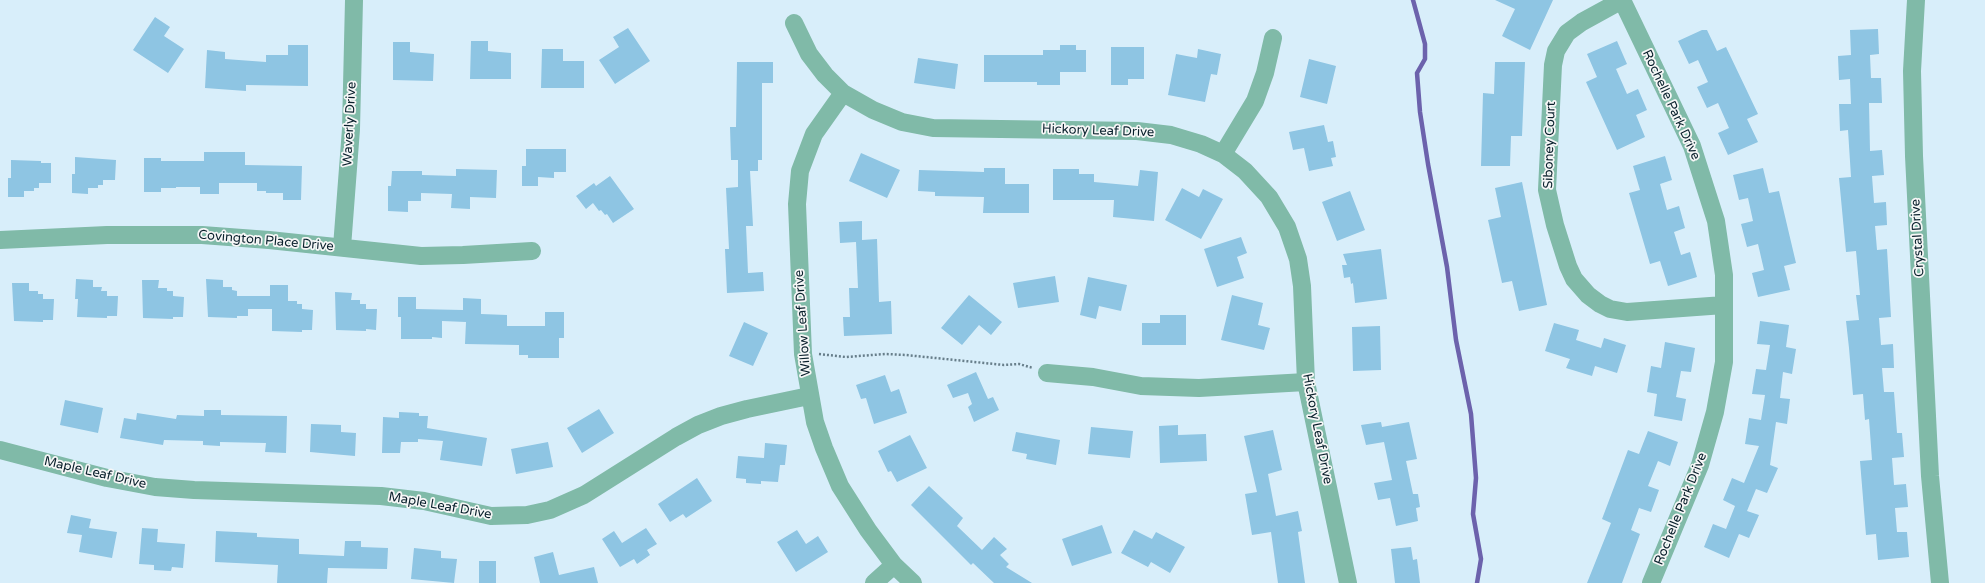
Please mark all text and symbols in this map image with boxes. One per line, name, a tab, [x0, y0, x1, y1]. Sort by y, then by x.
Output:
street label: Rochelle Park Drive	[1639, 47, 1703, 163]
street label: Waverly Drive	[340, 81, 360, 167]
street label: Siboney Court	[1541, 101, 1559, 189]
street label: Hickory Leaf Drive	[1042, 121, 1154, 141]
street label: Crystal Drive	[1908, 199, 1928, 277]
street label: Covington Place Drive	[198, 227, 334, 255]
street label: Willow Leaf Drive	[792, 269, 814, 377]
street label: Hickory Leaf Drive	[1299, 372, 1335, 486]
street label: Rochelle Park Drive	[1651, 451, 1711, 567]
street label: Maple Leaf Drive	[42, 454, 148, 492]
street label: Maple Leaf Drive	[387, 489, 493, 523]

